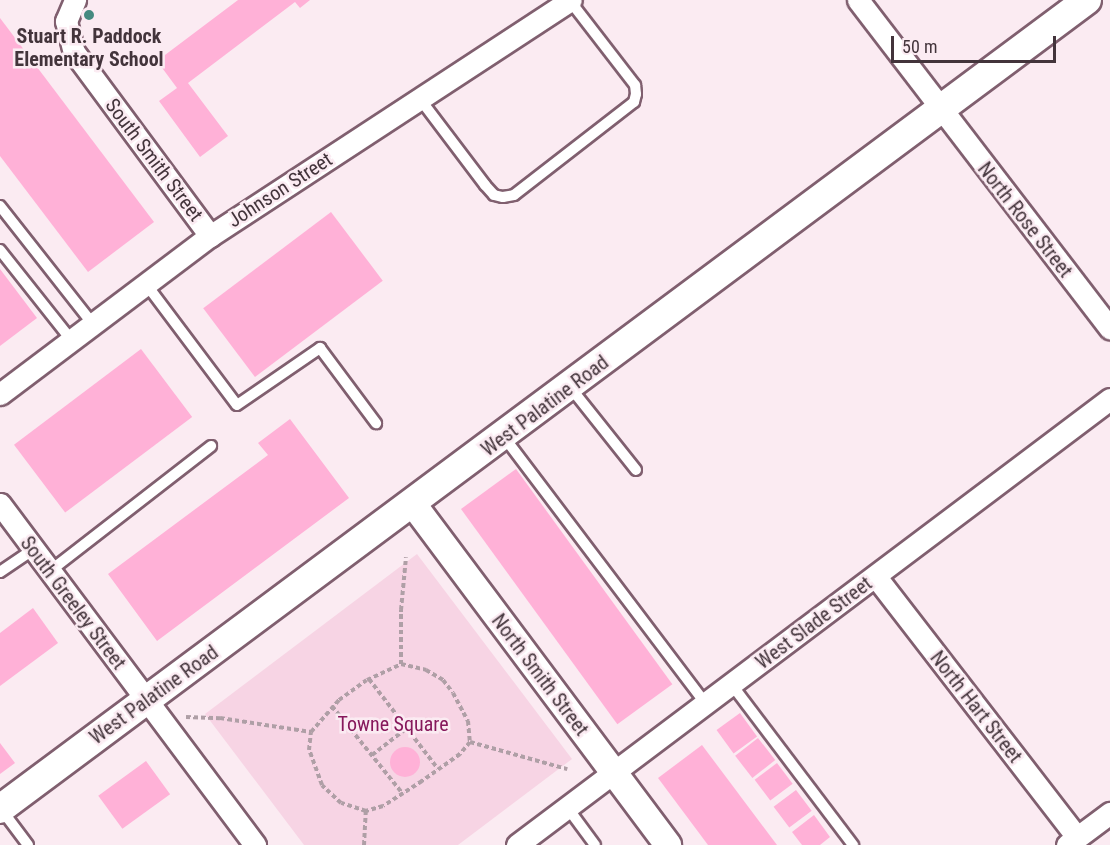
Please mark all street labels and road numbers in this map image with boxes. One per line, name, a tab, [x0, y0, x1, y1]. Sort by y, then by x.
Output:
street label: South Smith Street	[100, 94, 208, 226]
street label: Johnson Street	[223, 147, 337, 233]
street label: North Rose Street	[973, 158, 1077, 282]
street label: West Palatine Road	[477, 350, 613, 462]
street label: South Greeley Street	[15, 532, 131, 674]
street label: West Slade Street	[751, 572, 877, 674]
street label: North Smith Street	[486, 609, 594, 741]
street label: West Palatine Road	[85, 640, 223, 750]
street label: North Hart Street	[925, 646, 1027, 768]

